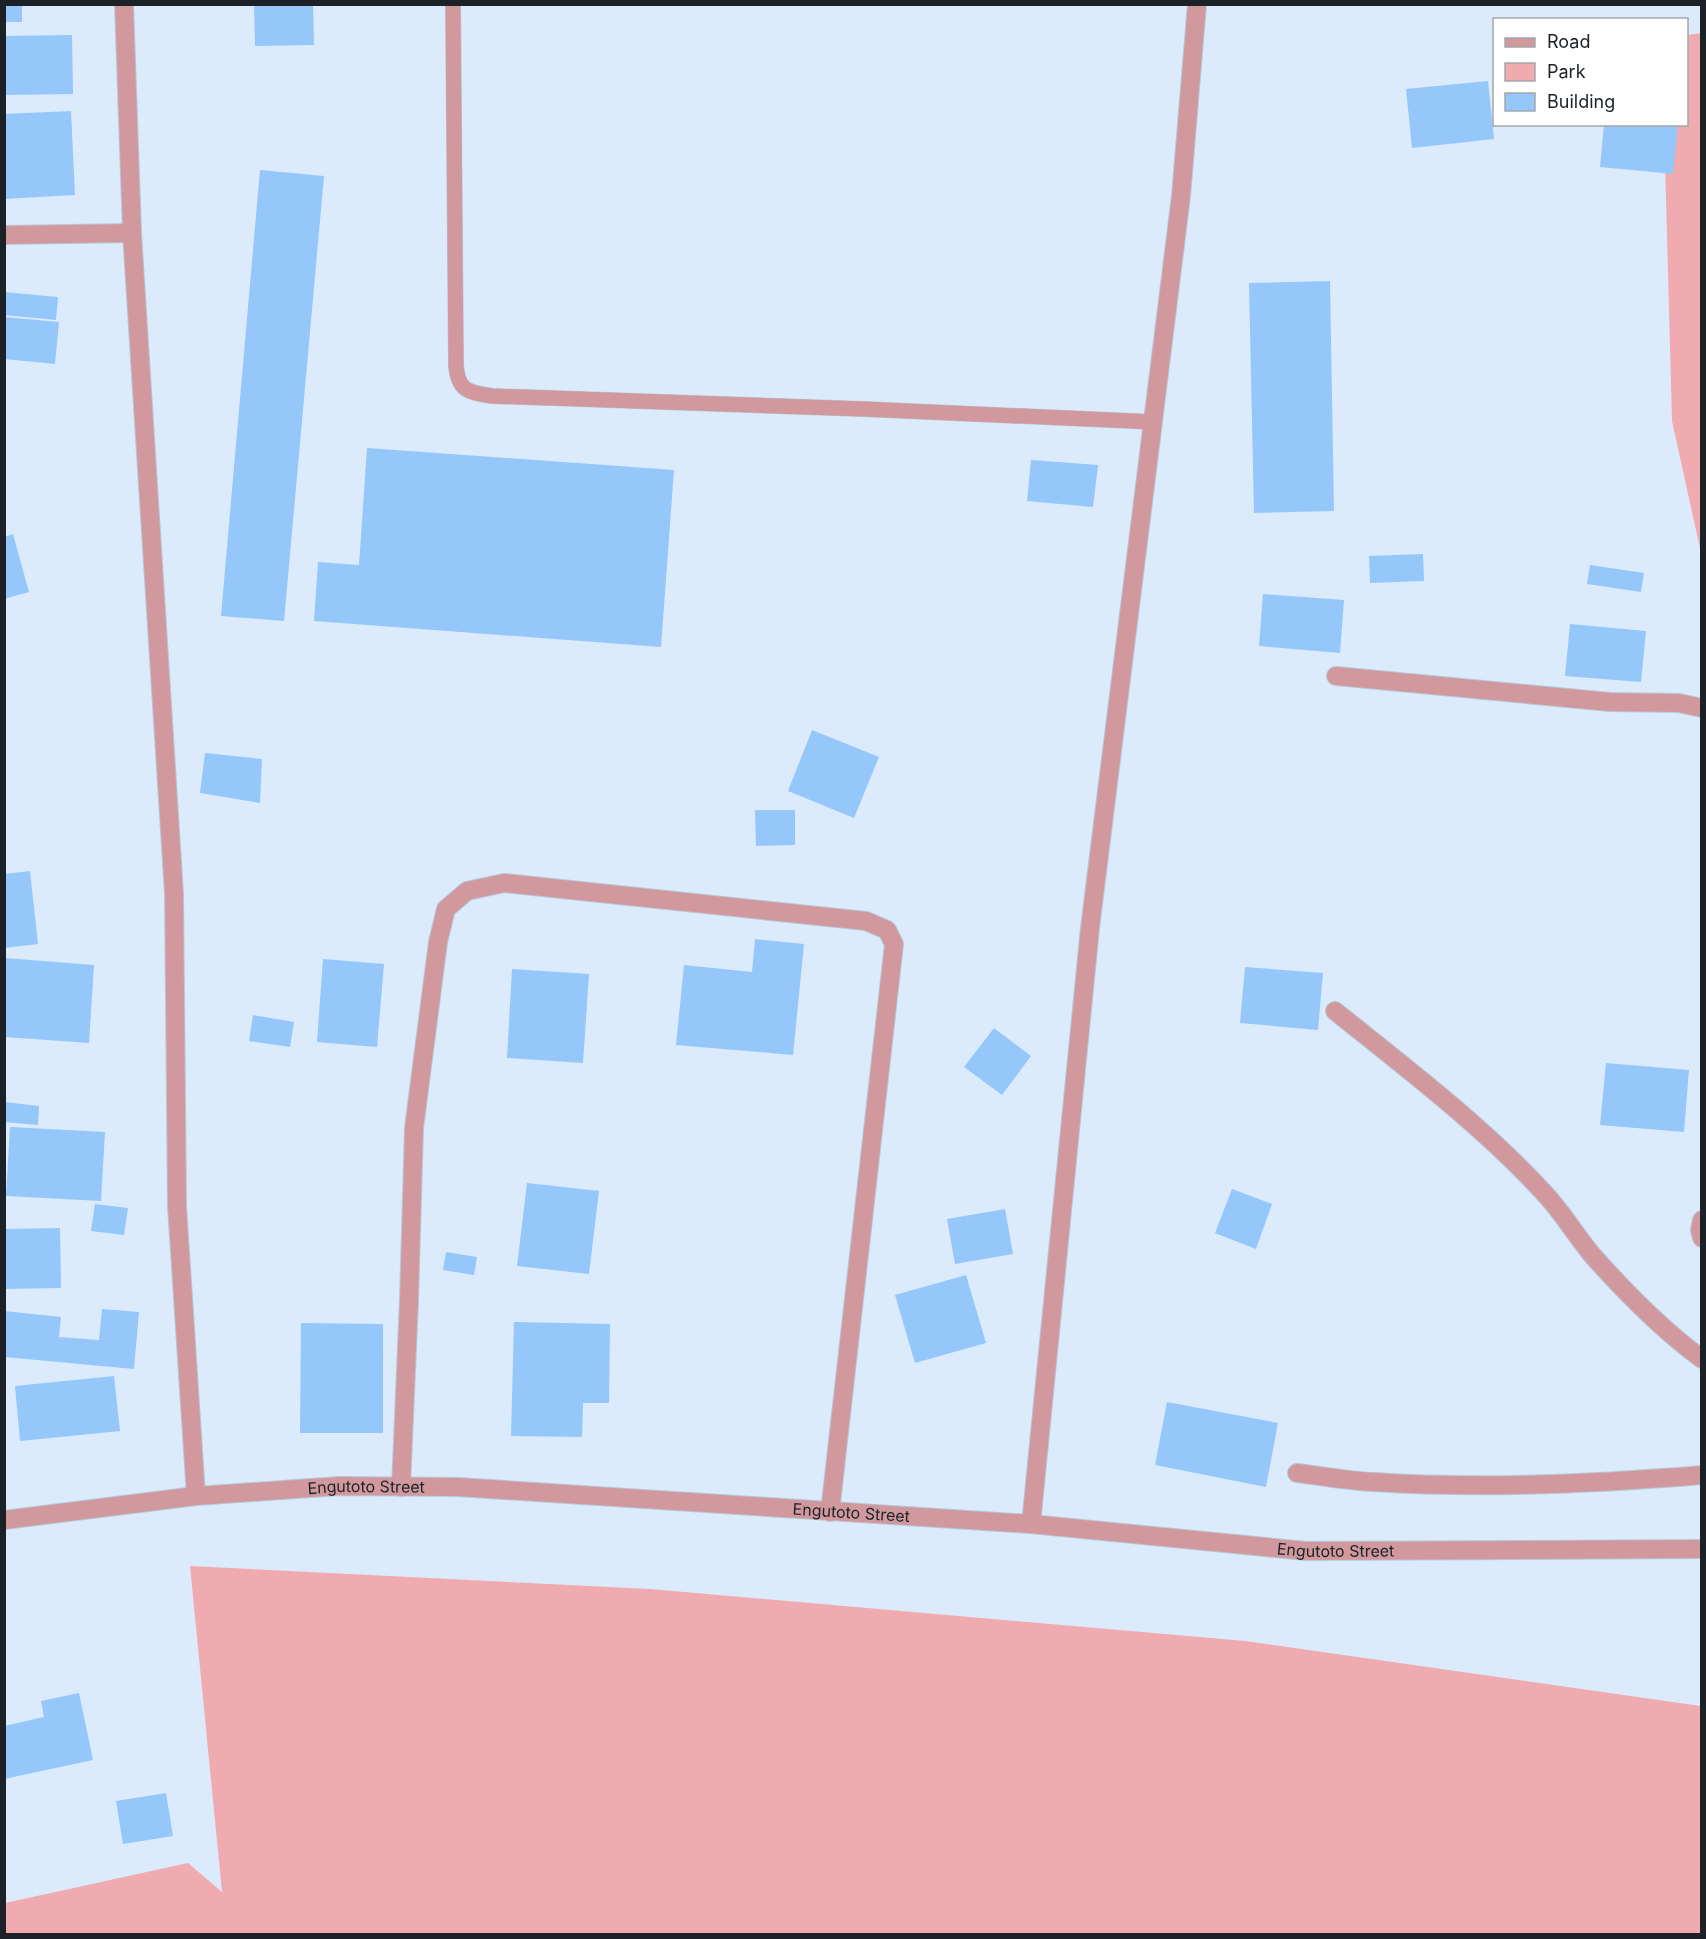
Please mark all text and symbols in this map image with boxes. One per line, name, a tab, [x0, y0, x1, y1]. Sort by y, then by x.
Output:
legend	[1493, 18, 1688, 126]
text: Road	[1547, 31, 1590, 52]
text: Park	[1547, 61, 1586, 82]
text: Building	[1547, 91, 1615, 112]
street label: Engutoto Street	[307, 1476, 425, 1498]
street label: Engutoto Street	[792, 1499, 911, 1526]
street label: Engutoto Street	[1276, 1538, 1394, 1561]

